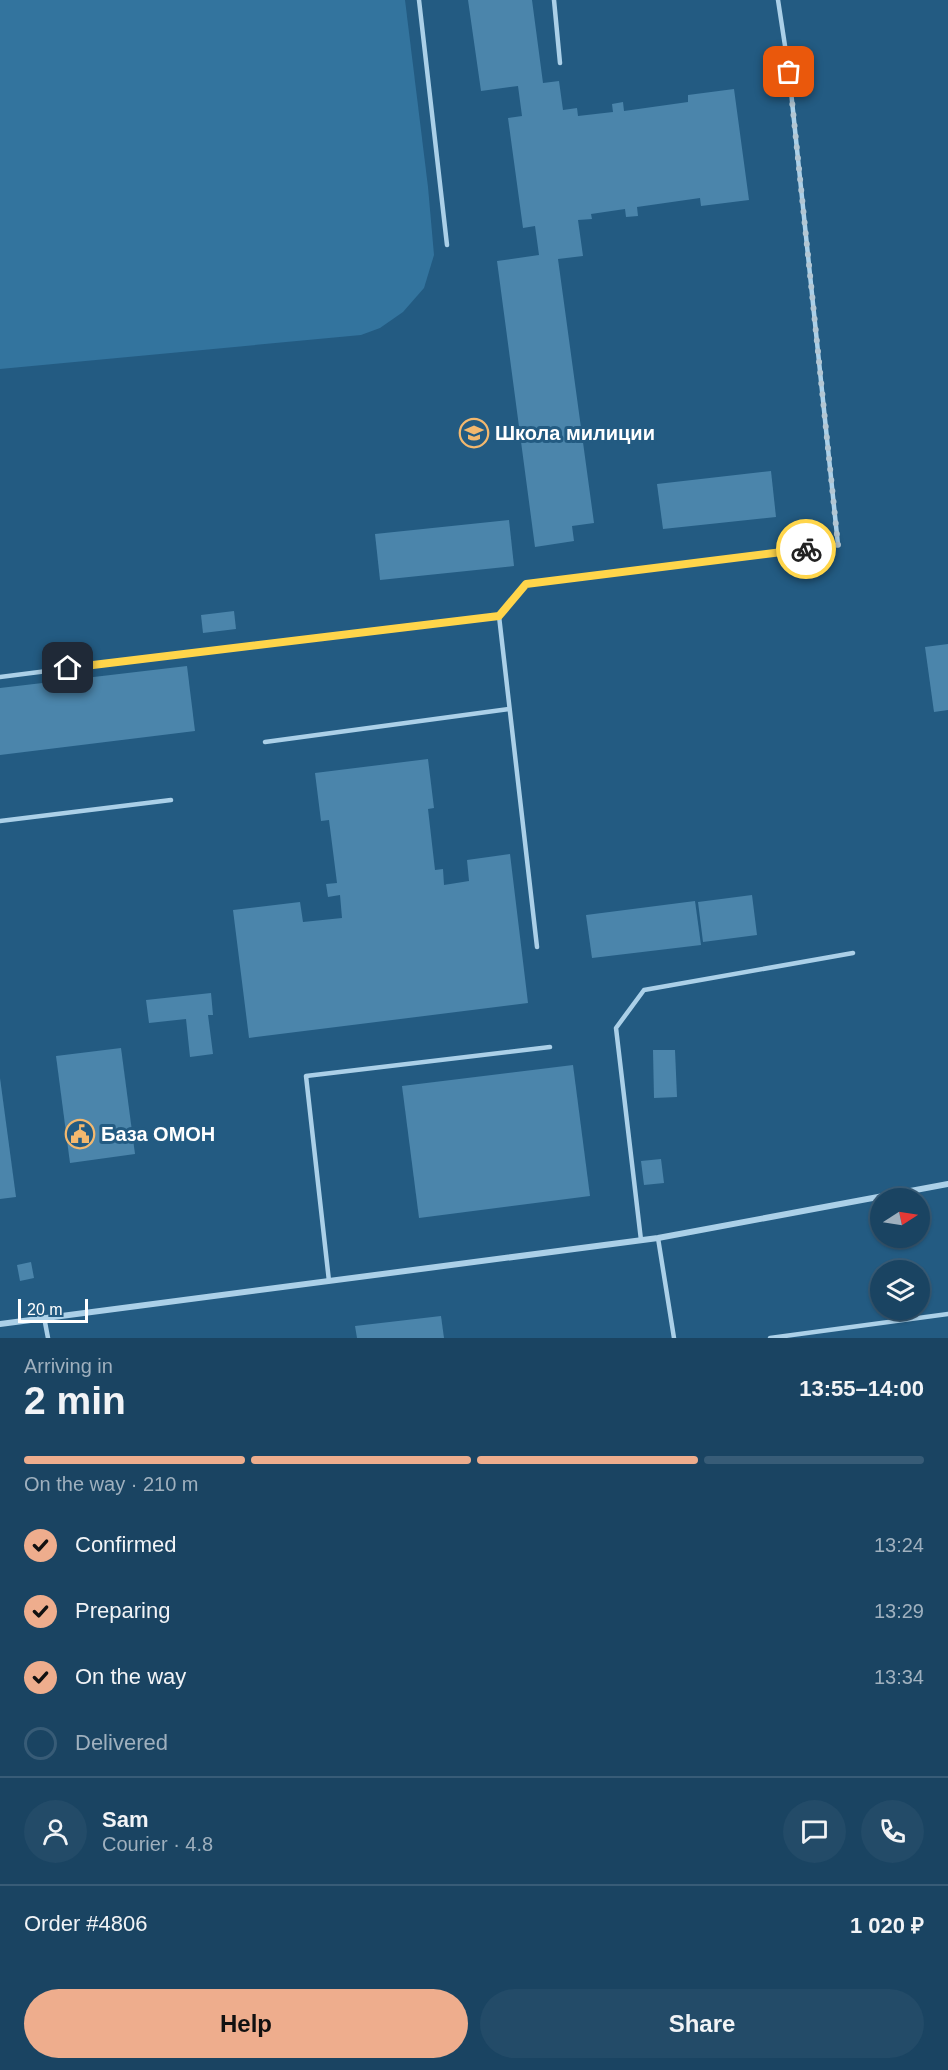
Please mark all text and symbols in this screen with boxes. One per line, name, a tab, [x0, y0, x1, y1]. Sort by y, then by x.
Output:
pin	[763, 46, 814, 97]
icon: bag	[772, 55, 805, 88]
school or university icon: Школа милиции	[458, 417, 490, 449]
place label: Школа милиции	[495, 422, 655, 444]
courier	[776, 519, 836, 579]
icon: bike	[790, 533, 823, 566]
pin	[42, 642, 93, 693]
icon: home	[51, 651, 84, 684]
public building icon: База ОМОН	[64, 1118, 96, 1150]
place label: База ОМОН	[101, 1123, 215, 1145]
north arrow	[870, 1188, 930, 1248]
map controls	[870, 1188, 930, 1320]
button: layers	[870, 1260, 930, 1320]
scale bar	[18, 1296, 88, 1324]
text: 20 m	[27, 1301, 63, 1318]
text: Arriving in	[24, 1355, 113, 1377]
text: 13:55–14:00	[799, 1376, 924, 1401]
text: 2 min	[24, 1379, 126, 1422]
text: On the way · 210 m	[24, 1473, 199, 1495]
icon: check	[24, 1529, 57, 1562]
text: Confirmed	[75, 1532, 176, 1557]
text: 13:24	[874, 1534, 924, 1556]
icon: check	[24, 1595, 57, 1628]
text: Preparing	[75, 1598, 170, 1623]
text: 13:29	[874, 1600, 924, 1622]
icon: check	[24, 1661, 57, 1694]
text: On the way	[75, 1664, 186, 1689]
text: 13:34	[874, 1666, 924, 1688]
text: Delivered	[75, 1730, 168, 1755]
button: person	[24, 1800, 87, 1863]
button: chat	[783, 1800, 846, 1863]
button: phone	[861, 1800, 924, 1863]
text: Sam	[102, 1807, 148, 1832]
text: Courier · 4.8	[102, 1833, 213, 1855]
text: Order #4806	[24, 1911, 148, 1936]
text: 1 020 ₽	[850, 1913, 924, 1938]
button: Help	[24, 1989, 468, 2058]
button: Share	[480, 1989, 924, 2058]

